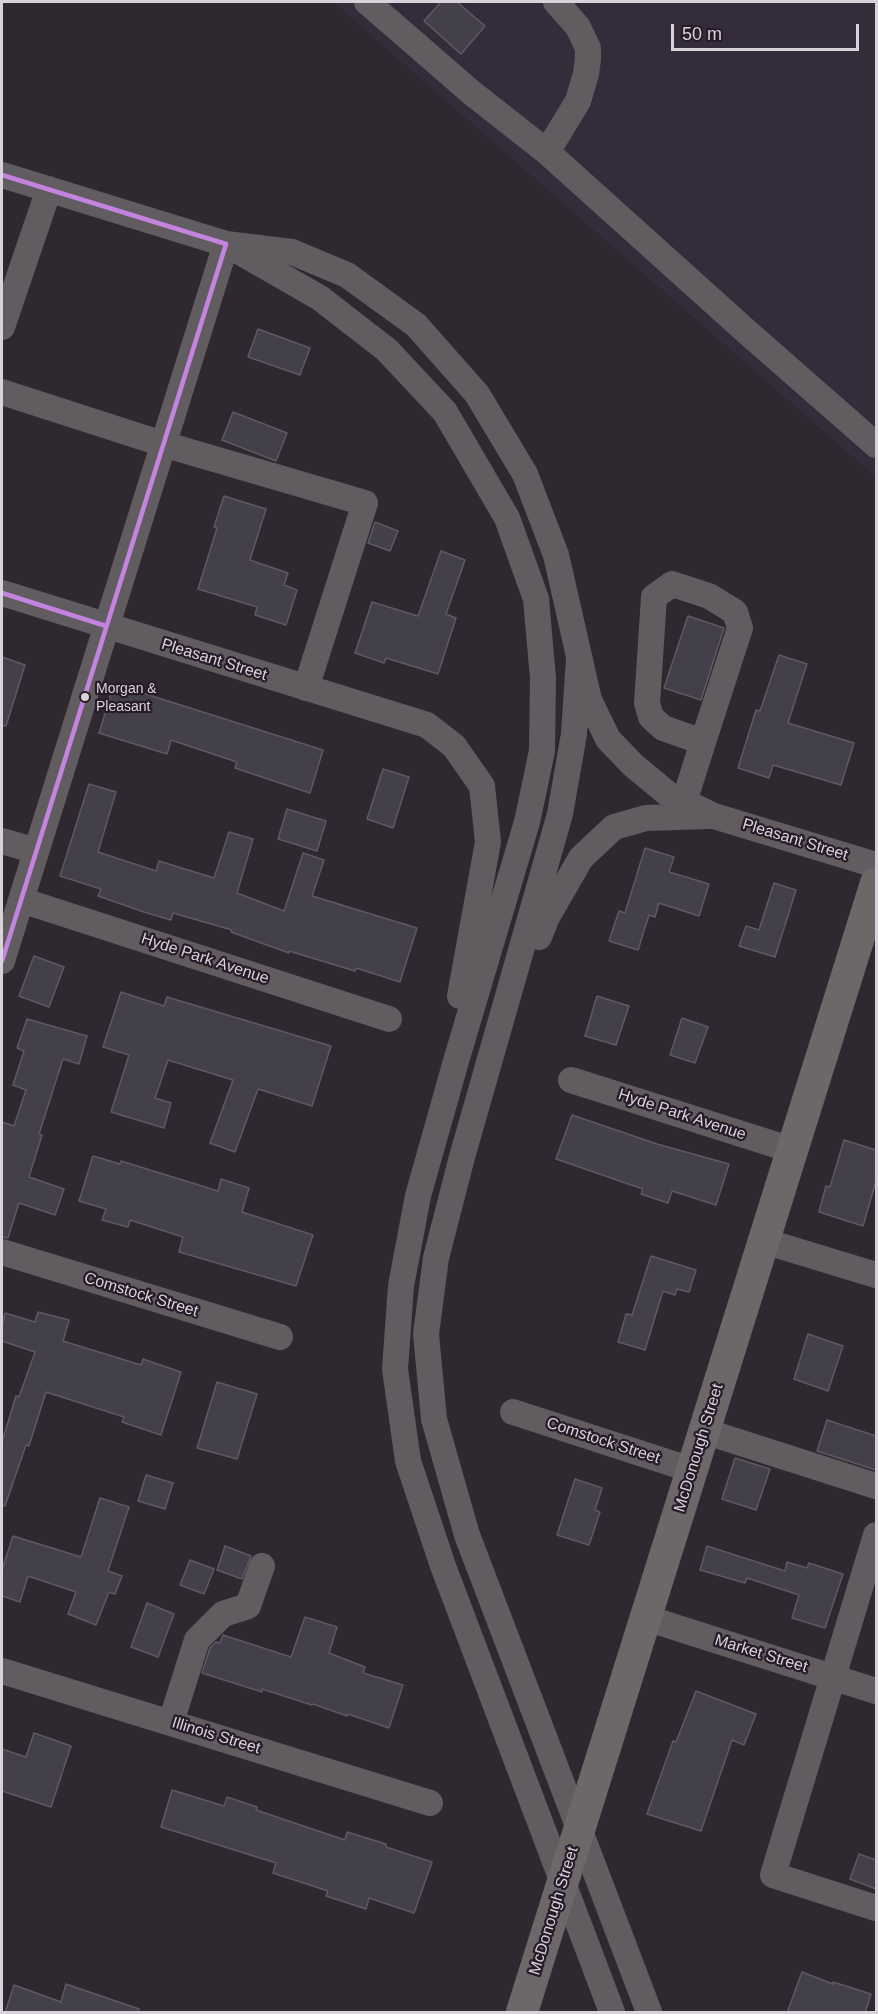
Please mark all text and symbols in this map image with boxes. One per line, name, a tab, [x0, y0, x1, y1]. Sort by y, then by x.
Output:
scale bar	[674, 12, 862, 50]
text: 50 m	[682, 24, 722, 44]
street label: Pleasant Street	[159, 635, 269, 685]
place label: Morgan & Pleasant	[96, 681, 157, 714]
marker: Morgan & Pleasant	[79, 691, 91, 703]
street label: Pleasant Street	[740, 815, 850, 865]
street label: Hyde Park Avenue	[139, 929, 271, 989]
street label: Hyde Park Avenue	[616, 1085, 748, 1145]
street label: Comstock Street	[82, 1269, 200, 1321]
street label: McDonough Street	[670, 1381, 728, 1515]
street label: Comstock Street	[544, 1414, 662, 1468]
street label: Market Street	[712, 1631, 810, 1677]
street label: Illinois Street	[169, 1713, 263, 1759]
street label: McDonough Street	[525, 1844, 583, 1978]

